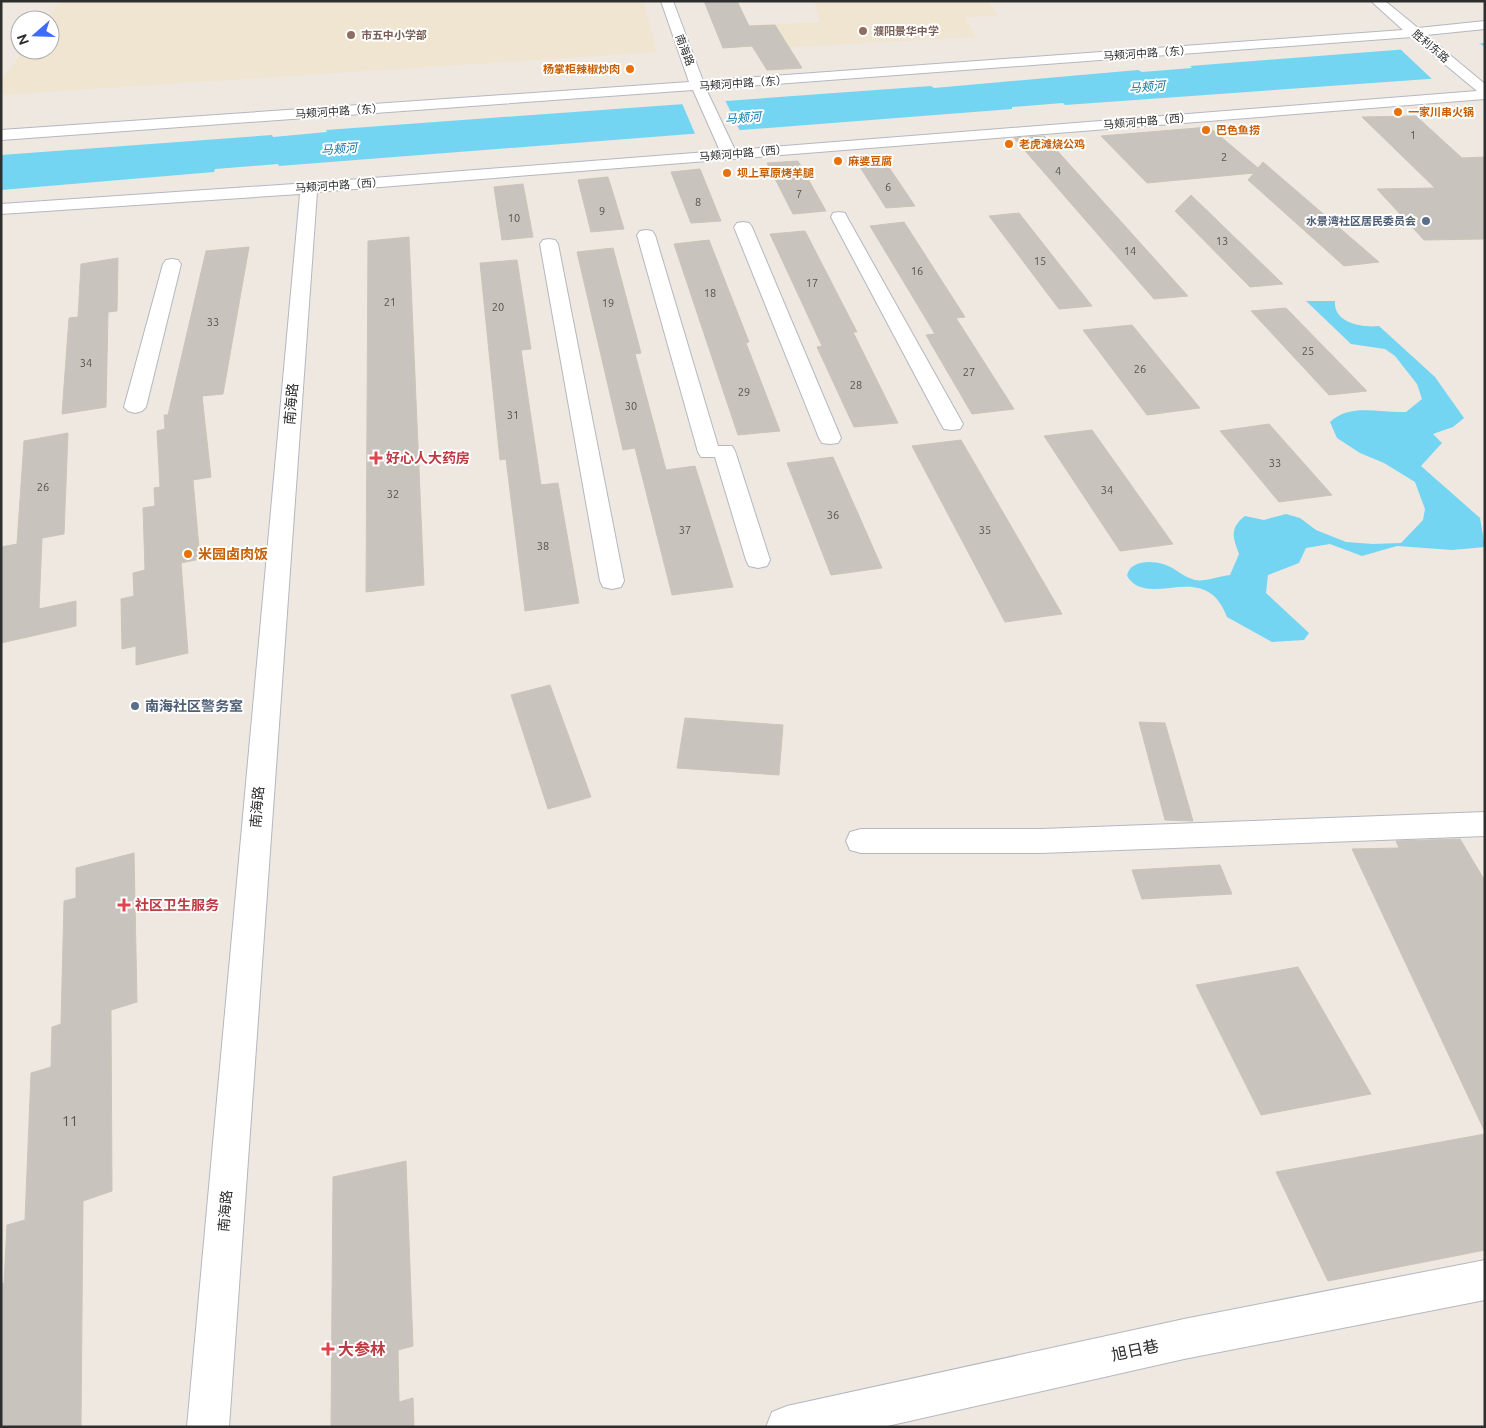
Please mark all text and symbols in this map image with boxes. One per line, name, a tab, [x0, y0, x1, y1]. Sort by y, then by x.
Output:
north arrow	[10, 10, 60, 60]
marker: 濮阳景华中学	[857, 25, 869, 37]
place label: 濮阳景华中学	[873, 25, 939, 37]
street label: 胜利东路	[1410, 27, 1452, 65]
marker: 市五中小学部	[345, 29, 357, 41]
place label: 市五中小学部	[361, 29, 427, 41]
text: N	[13, 32, 32, 47]
street label: 南海路	[673, 32, 697, 68]
street label: 马颊河中路（东）	[1103, 44, 1191, 62]
place label: 杨掌柜辣椒炒肉	[543, 63, 620, 75]
marker: 杨掌柜辣椒炒肉	[624, 63, 636, 75]
street label: 马颊河中路（东）	[699, 74, 787, 92]
water label: 马颊河	[1129, 79, 1167, 94]
street label: 马颊河中路（东）	[295, 102, 383, 120]
marker: 一家川串火锅	[1392, 106, 1404, 118]
place label: 一家川串火锅	[1408, 106, 1474, 118]
water label: 马颊河	[725, 110, 763, 125]
street label: 马颊河中路（西）	[1103, 111, 1191, 131]
marker: 巴色鱼捞	[1200, 124, 1212, 136]
place label: 巴色鱼捞	[1216, 124, 1260, 136]
house number: 1	[1410, 129, 1416, 141]
marker: 老虎滩烧公鸡	[1003, 138, 1015, 150]
place label: 老虎滩烧公鸡	[1019, 138, 1085, 150]
water label: 马颊河	[321, 141, 359, 156]
street label: 马颊河中路（西）	[699, 143, 787, 163]
house number: 2	[1221, 151, 1227, 163]
marker: 麻婆豆腐	[832, 155, 844, 167]
place label: 麻婆豆腐	[848, 155, 892, 167]
house number: 4	[1055, 165, 1061, 177]
marker: 坝上草原烤羊腿	[721, 167, 733, 179]
place label: 坝上草原烤羊腿	[737, 167, 814, 179]
street label: 马颊河中路（西）	[295, 176, 383, 194]
house number: 6	[885, 181, 891, 193]
house number: 7	[796, 188, 802, 200]
house number: 8	[695, 196, 701, 208]
house number: 9	[599, 205, 605, 217]
house number: 10	[508, 212, 520, 224]
place label: 水景湾社区居民委员会	[1306, 215, 1416, 227]
marker: 水景湾社区居民委员会	[1420, 215, 1432, 227]
house number: 13	[1216, 235, 1228, 247]
house number: 14	[1124, 245, 1136, 257]
house number: 15	[1034, 255, 1046, 267]
house number: 16	[911, 265, 923, 277]
house number: 17	[806, 277, 818, 289]
house number: 18	[704, 287, 716, 299]
house number: 21	[384, 296, 396, 308]
house number: 19	[602, 297, 614, 309]
house number: 20	[492, 301, 504, 313]
house number: 33	[207, 316, 219, 328]
house number: 25	[1302, 345, 1314, 357]
house number: 34	[80, 357, 92, 369]
house number: 26	[1134, 363, 1146, 375]
house number: 27	[963, 366, 975, 378]
house number: 28	[850, 379, 862, 391]
street label: 南海路	[281, 382, 301, 426]
house number: 29	[738, 386, 750, 398]
house number: 30	[625, 400, 637, 412]
house number: 31	[507, 409, 519, 421]
place label: 好心人大药房	[386, 450, 470, 466]
marker: 好心人大药房	[370, 452, 382, 464]
house number: 33	[1269, 457, 1281, 469]
house number: 26	[37, 481, 49, 493]
house number: 34	[1101, 484, 1113, 496]
house number: 32	[387, 488, 399, 500]
house number: 36	[827, 509, 839, 521]
house number: 37	[679, 524, 691, 536]
house number: 35	[979, 524, 991, 536]
house number: 38	[537, 540, 549, 552]
place label: 米园卤肉饭	[198, 546, 268, 562]
marker: 米园卤肉饭	[182, 548, 194, 560]
place label: 南海社区警务室	[145, 698, 243, 714]
marker: 南海社区警务室	[129, 700, 141, 712]
street label: 南海路	[247, 785, 267, 829]
place label: 社区卫生服务	[135, 897, 219, 913]
marker: 社区卫生服务	[117, 898, 131, 912]
house number: 11	[62, 1113, 78, 1129]
street label: 南海路	[215, 1189, 235, 1233]
street label: 旭日巷	[1110, 1336, 1160, 1364]
place label: 大参林	[338, 1340, 386, 1358]
marker: 大参林	[322, 1343, 334, 1355]

